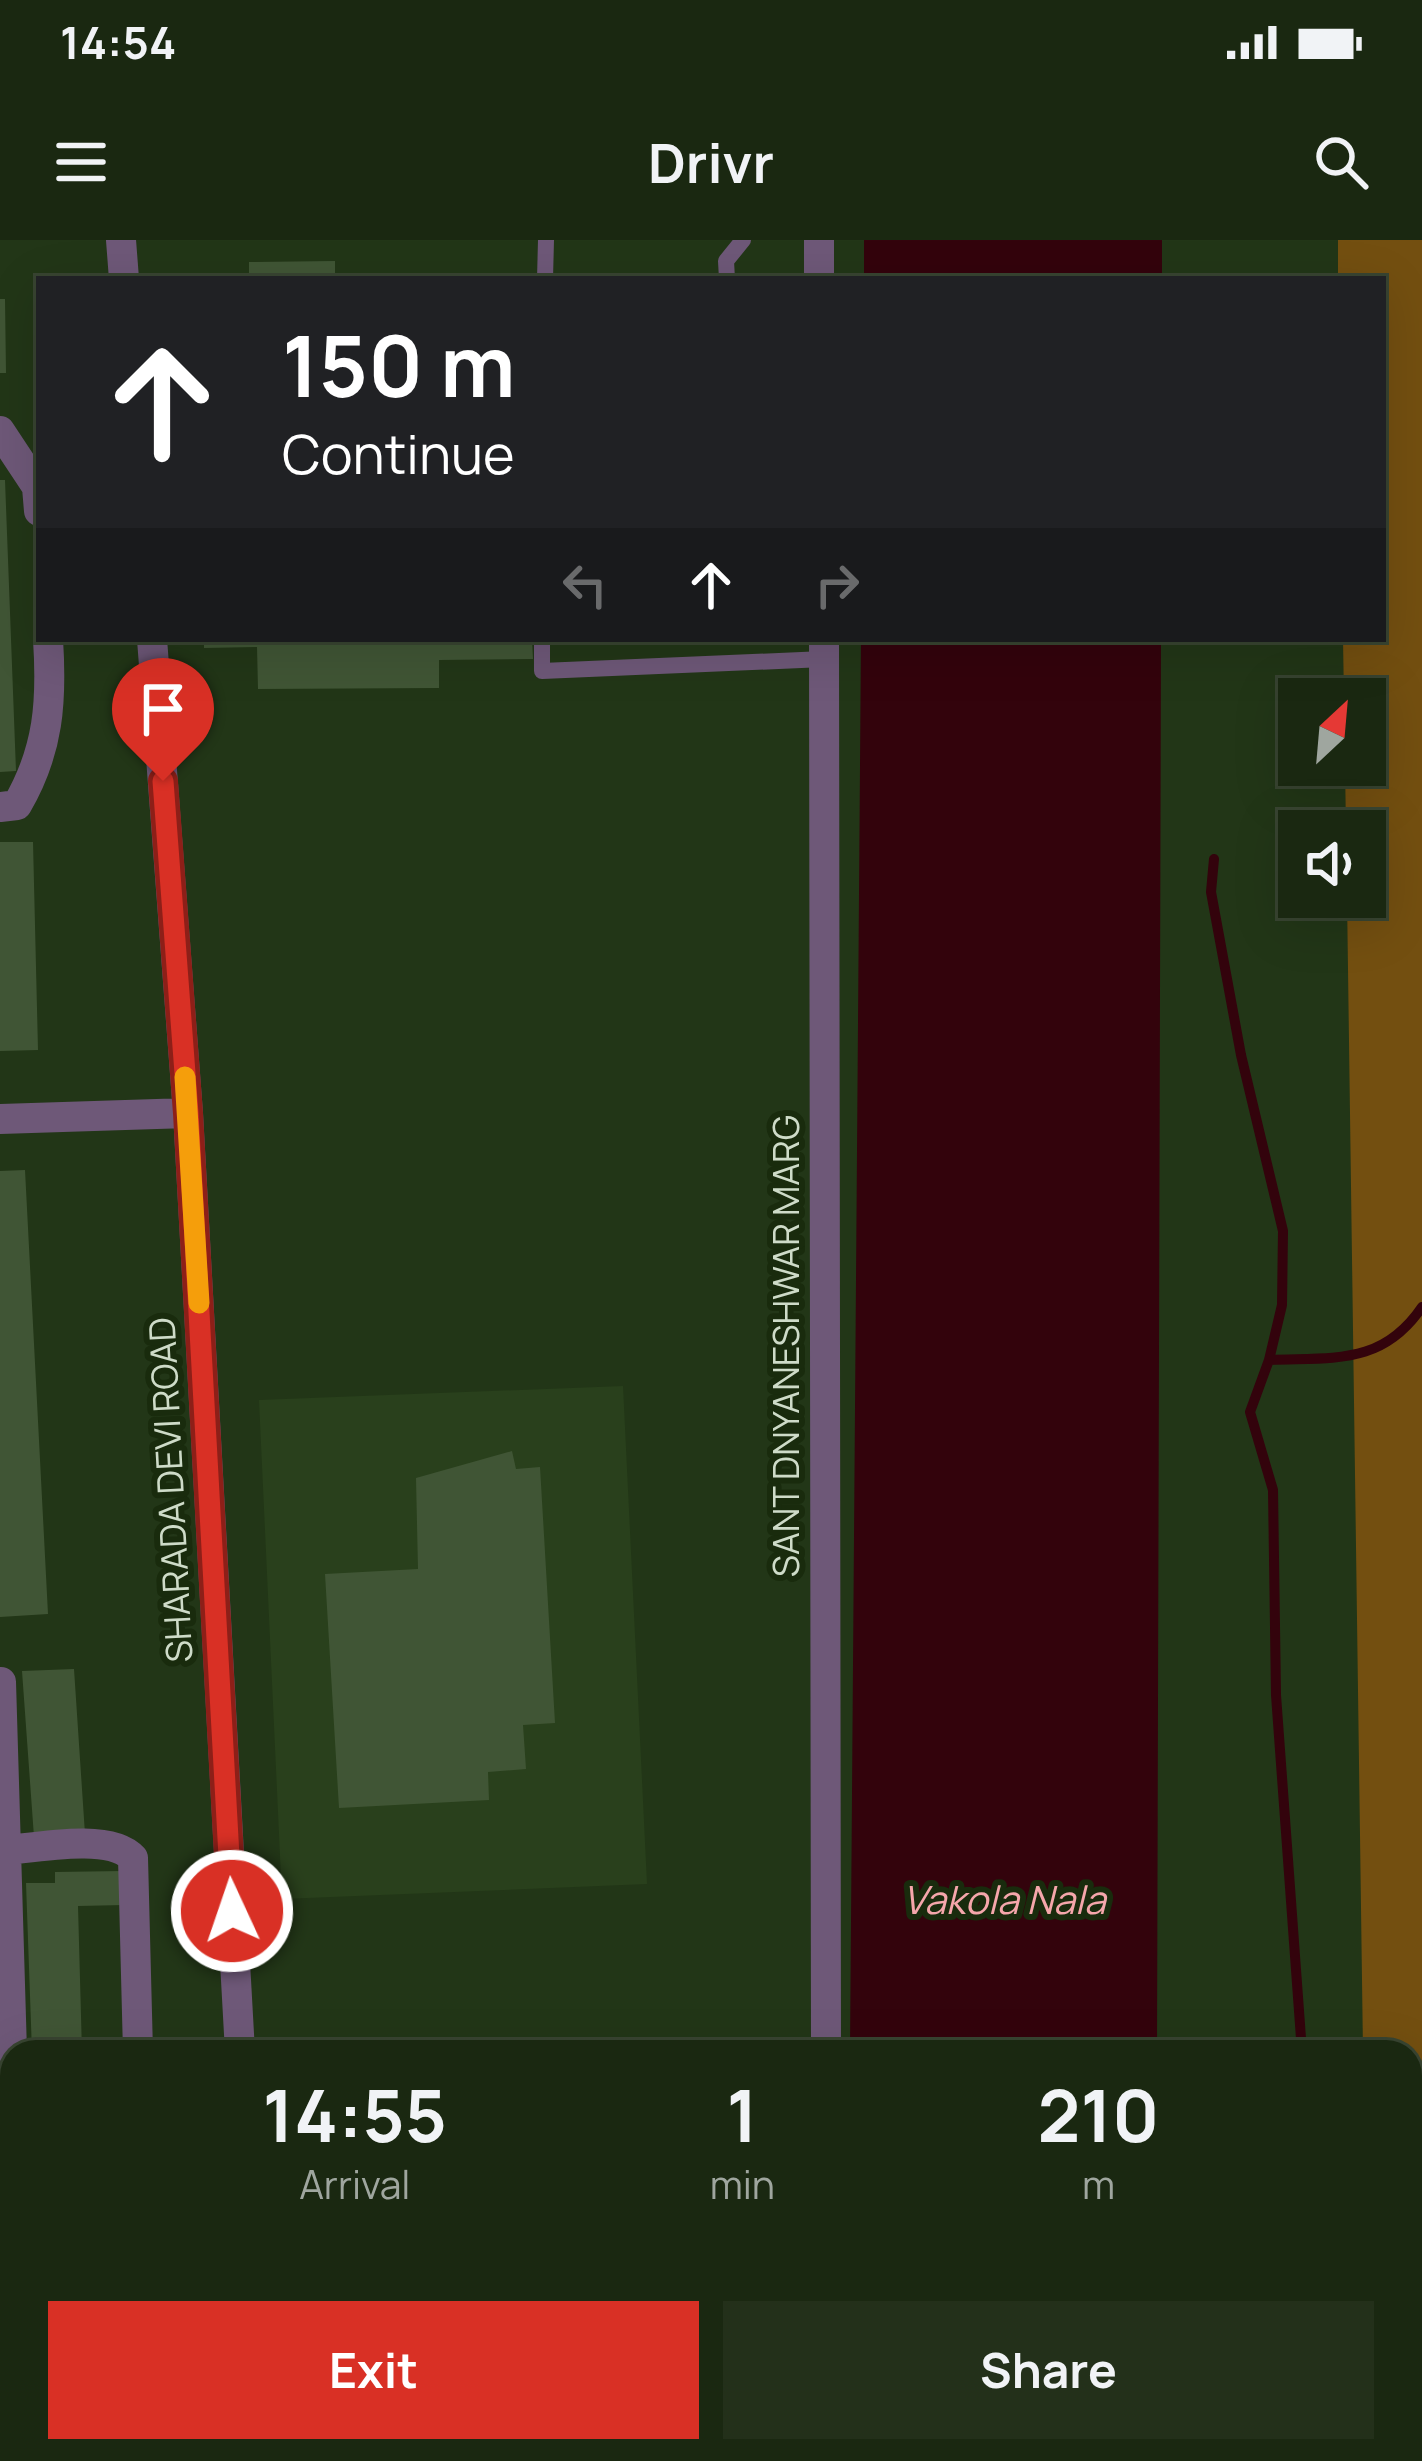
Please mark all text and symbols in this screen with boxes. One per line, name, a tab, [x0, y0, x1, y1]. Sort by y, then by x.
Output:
text: 14:54	[60, 11, 176, 73]
text: Drivr	[648, 125, 774, 199]
icon: menu	[48, 129, 114, 195]
icon: search	[1308, 129, 1374, 195]
text: 150 m	[282, 307, 516, 422]
icon: ahead	[84, 324, 240, 480]
text: Continue	[282, 416, 515, 490]
icon: left	[552, 552, 618, 618]
icon: ahead	[678, 552, 744, 618]
icon: right	[804, 552, 870, 618]
pin	[112, 658, 214, 781]
icon: arrive	[130, 676, 196, 742]
north arrow	[1278, 678, 1386, 786]
map controls	[1278, 678, 1386, 918]
button: sound	[1278, 810, 1386, 918]
street label: SANT DNYANESHWAR MARG	[761, 1115, 810, 1577]
street label: SHARADA DEVI ROAD	[136, 1316, 204, 1664]
position arrow	[169, 1848, 295, 1974]
water label: Vakola Nala	[902, 1872, 1108, 1926]
text: 14:55	[263, 2065, 447, 2164]
text: 1	[727, 2065, 758, 2164]
text: 210	[1038, 2065, 1159, 2164]
text: Arrival	[299, 2157, 410, 2211]
text: min	[710, 2157, 775, 2211]
text: m	[1082, 2157, 1115, 2211]
button: Exit	[48, 2301, 699, 2439]
button: Share	[723, 2301, 1374, 2439]

